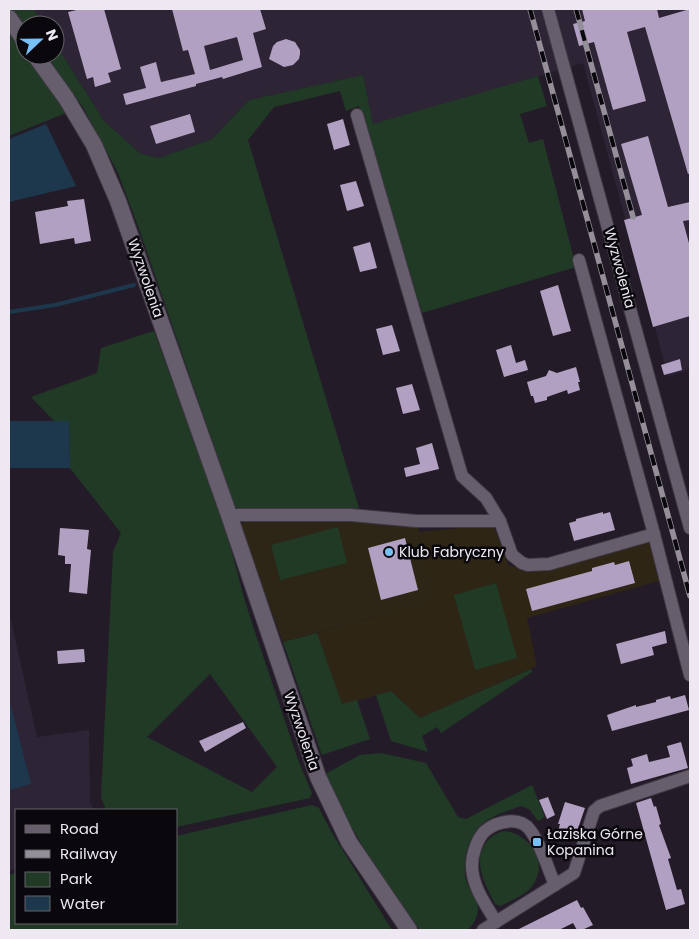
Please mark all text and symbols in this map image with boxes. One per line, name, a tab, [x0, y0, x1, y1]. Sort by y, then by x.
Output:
north arrow	[15, 15, 65, 65]
text: N	[41, 27, 63, 44]
street label: Wyzwolenia	[600, 226, 640, 310]
street label: Wyzwolenia	[123, 236, 169, 320]
place label: Klub Fabryczny	[399, 542, 504, 562]
marker: Klub Fabryczny	[383, 546, 395, 558]
street label: Wyzwolenia	[279, 689, 325, 773]
legend	[15, 809, 178, 924]
text: Road	[60, 818, 99, 839]
place label: Łaziska Górne Kopanina	[547, 824, 643, 860]
marker: Łaziska Górne Kopanina	[531, 836, 543, 848]
text: Railway	[60, 843, 118, 864]
text: Park	[60, 868, 92, 889]
text: Water	[60, 893, 106, 914]

